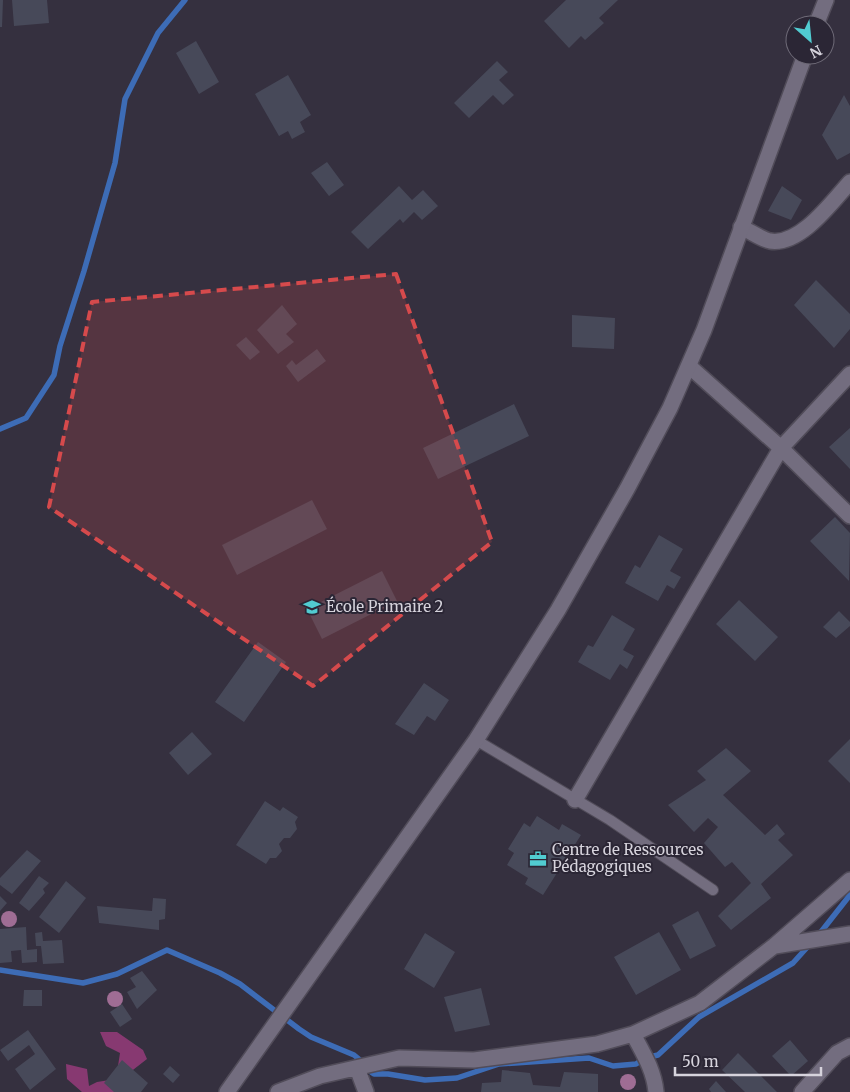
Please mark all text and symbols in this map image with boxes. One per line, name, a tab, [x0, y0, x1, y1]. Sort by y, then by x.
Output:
north arrow	[785, 15, 835, 65]
text: N	[807, 41, 825, 62]
place label: École Primaire 2	[326, 596, 444, 616]
school or university icon: École Primaire 2	[302, 597, 322, 617]
place label: Centre de Ressources Pédagogiques	[552, 840, 704, 876]
office icon: Centre de Ressources Pédagogiques	[528, 849, 548, 869]
scale bar	[675, 1044, 821, 1076]
text: 50 m	[682, 1052, 719, 1071]

